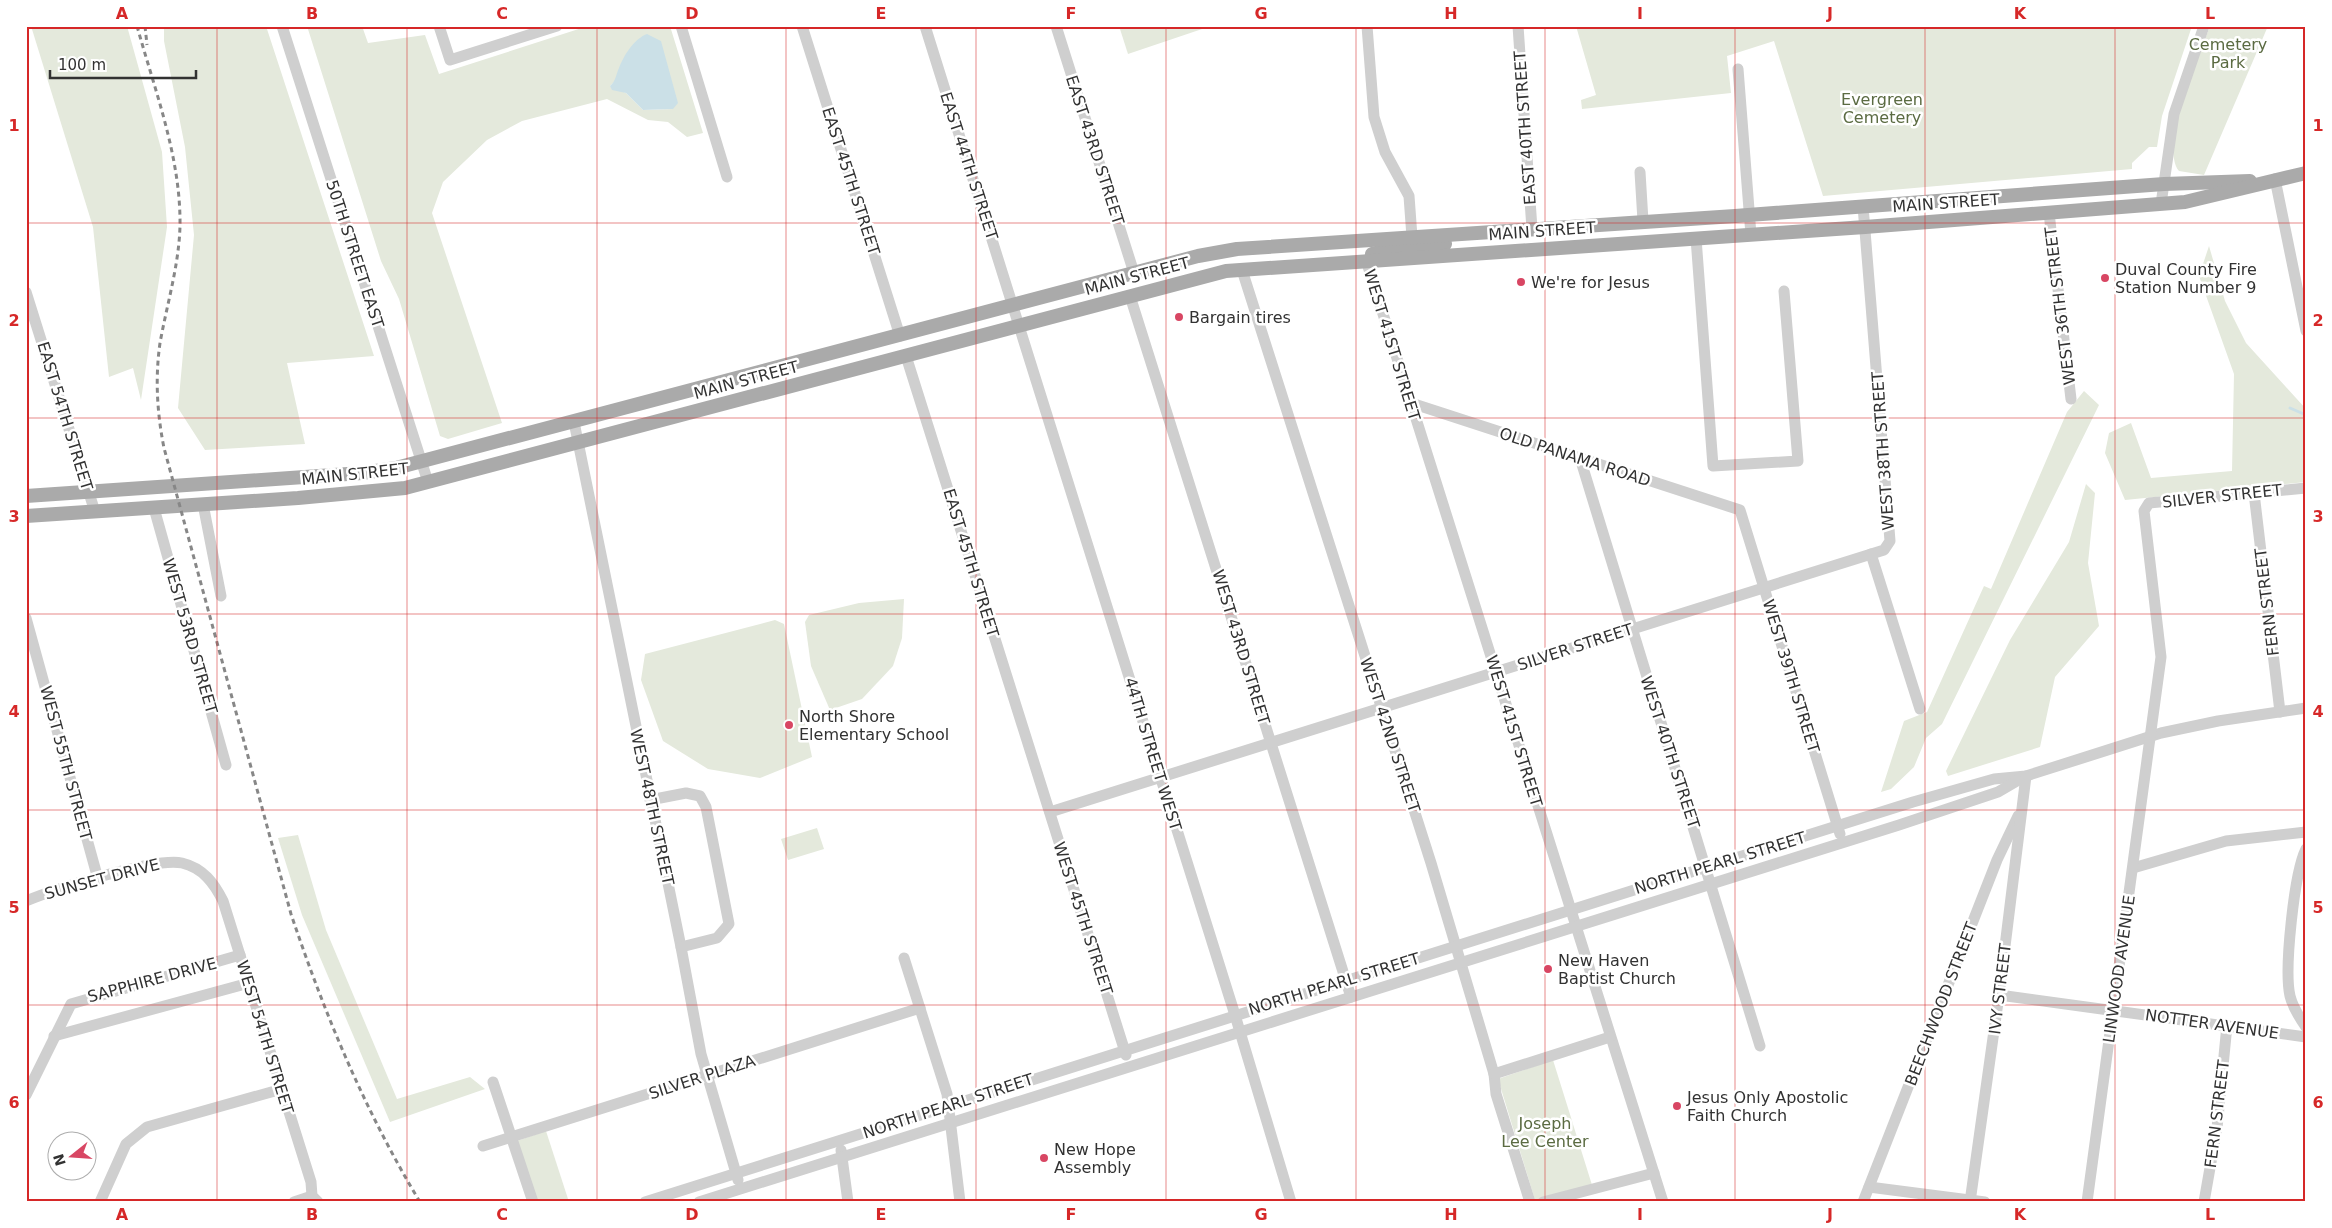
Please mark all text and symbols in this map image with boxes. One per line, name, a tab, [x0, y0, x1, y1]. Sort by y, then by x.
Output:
text: A	[116, 4, 129, 23]
text: B	[306, 4, 318, 23]
text: C	[496, 4, 508, 23]
text: D	[685, 4, 699, 23]
text: E	[876, 4, 886, 23]
text: F	[1066, 4, 1076, 23]
text: G	[1254, 4, 1268, 23]
text: H	[1444, 4, 1458, 23]
text: I	[1637, 4, 1643, 23]
text: J	[1826, 4, 1833, 23]
text: K	[2014, 4, 2027, 23]
text: L	[2205, 4, 2215, 23]
park label: Cemetery Park	[2189, 35, 2267, 72]
scale bar	[50, 48, 196, 80]
street label: EAST 40TH STREET	[1510, 50, 1540, 206]
text: 100 m	[58, 56, 106, 74]
street label: EAST 43RD STREET	[1062, 73, 1128, 227]
street label: EAST 44TH STREET	[936, 90, 1002, 243]
park label: Evergreen Cemetery	[1841, 90, 1923, 127]
street label: EAST 45TH STREET	[818, 105, 884, 258]
text: 1	[8, 116, 20, 135]
text: 1	[2312, 116, 2324, 135]
street label: 50TH STREET EAST	[322, 178, 388, 331]
street label: MAIN STREET	[1892, 190, 2001, 216]
street label: MAIN STREET	[1488, 218, 1597, 244]
street label: WEST 36TH STREET	[2041, 226, 2079, 386]
street label: MAIN STREET	[1083, 253, 1192, 299]
place label: Duval County Fire Station Number 9	[2115, 260, 2257, 297]
street label: WEST 41ST STREET	[1360, 267, 1424, 423]
marker: Duval County Fire Station Number 9	[2099, 272, 2111, 284]
place label: We're for Jesus	[1531, 273, 1650, 292]
marker: We're for Jesus	[1515, 276, 1527, 288]
place label: Bargain tires	[1189, 308, 1291, 327]
text: 2	[8, 311, 20, 330]
marker: Bargain tires	[1173, 311, 1185, 323]
text: 2	[2312, 311, 2324, 330]
street label: EAST 54TH STREET	[33, 339, 97, 493]
street label: MAIN STREET	[692, 357, 801, 403]
street label: WEST 38TH STREET	[1868, 371, 1898, 531]
street label: OLD PANAMA ROAD	[1497, 424, 1653, 490]
street label: MAIN STREET	[301, 459, 410, 489]
street label: SILVER STREET	[2161, 480, 2283, 512]
street label: EAST 45TH STREET	[939, 486, 1003, 640]
text: 3	[8, 507, 20, 526]
text: 3	[2312, 507, 2324, 526]
street label: FERN STREET	[2251, 547, 2283, 657]
street label: WEST 53RD STREET	[159, 556, 221, 716]
street label: WEST 43RD STREET	[1208, 567, 1274, 727]
street label: WEST 39TH STREET	[1759, 597, 1823, 755]
street label: SILVER STREET	[1515, 619, 1635, 675]
street label: WEST 41ST STREET	[1482, 653, 1546, 809]
street label: WEST 42ND STREET	[1356, 655, 1424, 815]
street label: WEST 40TH STREET	[1636, 673, 1704, 831]
street label: 44TH STREET WEST	[1121, 675, 1185, 833]
street label: WEST 55TH STREET	[36, 684, 96, 843]
text: 4	[8, 702, 20, 721]
text: 4	[2312, 702, 2324, 721]
place label: North Shore Elementary School	[799, 707, 949, 744]
marker: North Shore Elementary School	[783, 719, 795, 731]
street label: WEST 48TH STREET	[626, 727, 678, 887]
street label: NORTH PEARL STREET	[1632, 828, 1808, 898]
street label: WEST 45TH STREET	[1049, 839, 1117, 997]
street label: SUNSET DRIVE	[42, 855, 162, 903]
street label: LINWOOD AVENUE	[2099, 894, 2139, 1044]
text: 5	[8, 898, 20, 917]
text: 5	[2312, 898, 2324, 917]
street label: BEECHWOOD STREET	[1901, 919, 1981, 1089]
street label: IVY STREET	[1985, 942, 2015, 1036]
street label: NORTH PEARL STREET	[1246, 949, 1422, 1019]
place label: New Haven Baptist Church	[1558, 951, 1676, 988]
street label: SAPPHIRE DRIVE	[85, 954, 219, 1006]
street label: WEST 54TH STREET	[233, 958, 297, 1116]
marker: New Haven Baptist Church	[1542, 963, 1554, 975]
street label: NOTTER AVENUE	[2144, 1005, 2280, 1043]
street label: SILVER PLAZA	[646, 1051, 758, 1103]
street label: FERN STREET	[2201, 1059, 2233, 1169]
street label: NORTH PEARL STREET	[860, 1069, 1036, 1143]
place label: Jesus Only Apostolic Faith Church	[1686, 1088, 1848, 1125]
text: 6	[8, 1093, 20, 1112]
text: 6	[2312, 1093, 2324, 1112]
marker: Jesus Only Apostolic Faith Church	[1671, 1100, 1683, 1112]
park label: Joseph Lee Center	[1501, 1114, 1589, 1151]
north arrow	[48, 1130, 98, 1180]
place label: New Hope Assembly	[1054, 1140, 1136, 1177]
text: N	[50, 1152, 69, 1168]
marker: New Hope Assembly	[1038, 1152, 1050, 1164]
text: A	[116, 1205, 129, 1224]
text: B	[306, 1205, 318, 1224]
text: C	[496, 1205, 508, 1224]
text: D	[685, 1205, 699, 1224]
text: E	[876, 1205, 886, 1224]
text: F	[1066, 1205, 1076, 1224]
text: G	[1254, 1205, 1268, 1224]
text: H	[1444, 1205, 1458, 1224]
text: I	[1637, 1205, 1643, 1224]
text: J	[1826, 1205, 1833, 1224]
text: K	[2014, 1205, 2027, 1224]
text: L	[2205, 1205, 2215, 1224]

